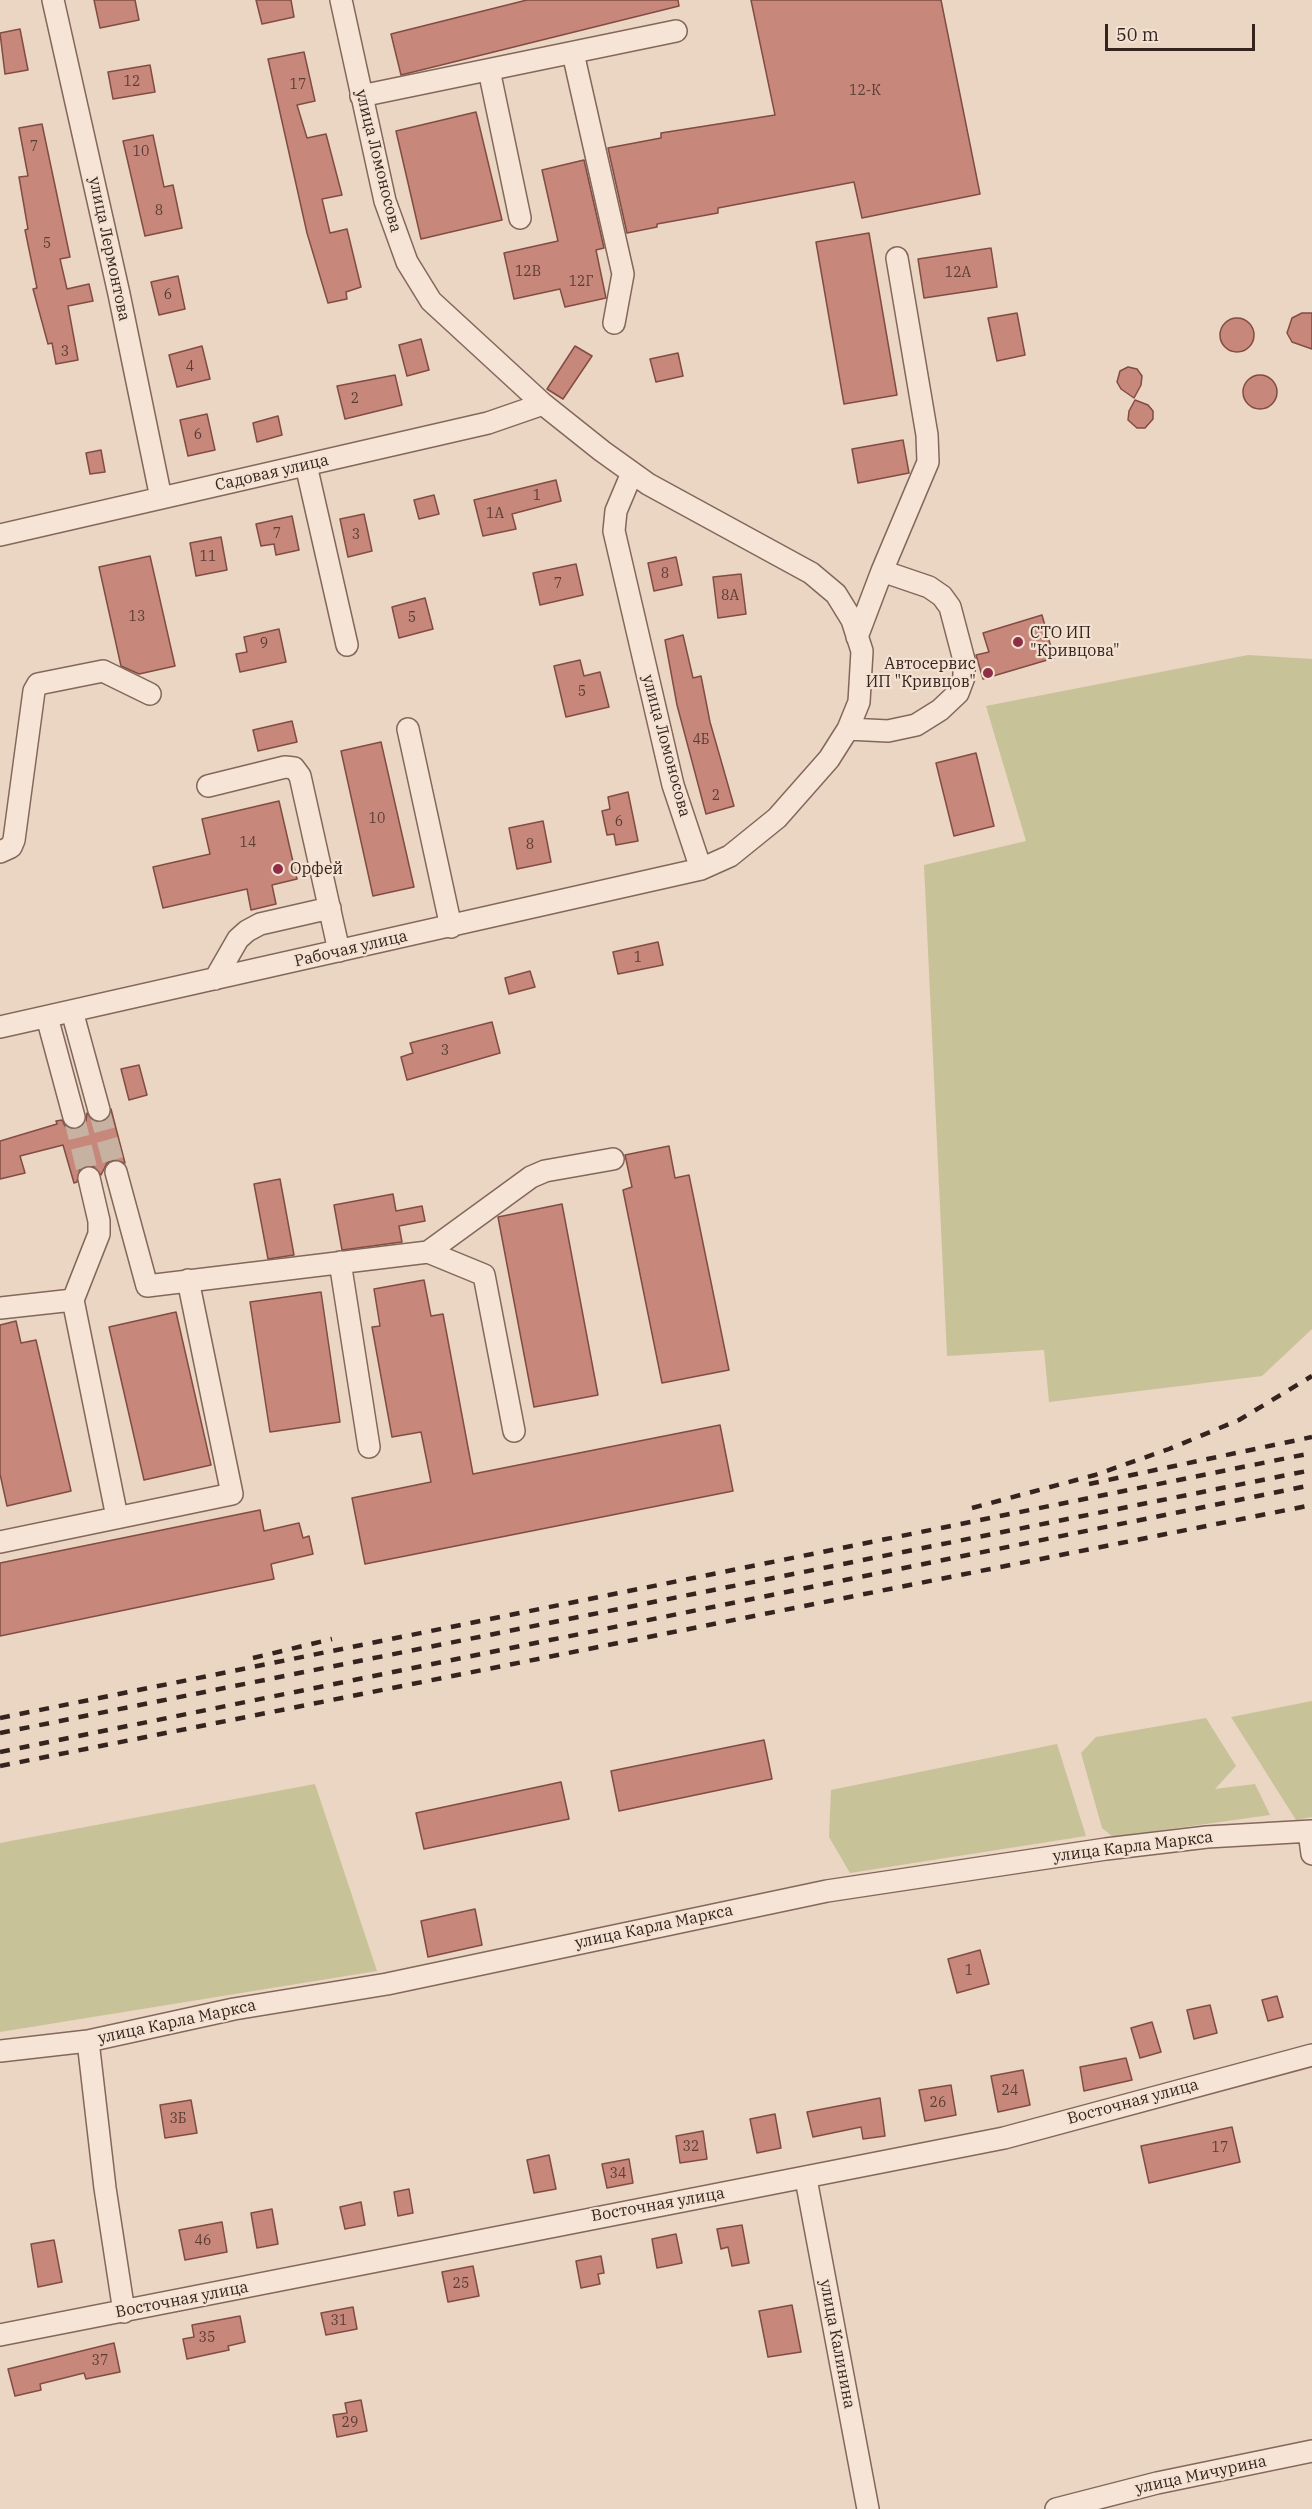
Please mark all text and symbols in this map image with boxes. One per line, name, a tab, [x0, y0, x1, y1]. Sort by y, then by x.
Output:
scale bar	[1108, 12, 1258, 50]
text: 50 m	[1116, 23, 1159, 46]
house number: 12	[124, 74, 140, 90]
house number: 17	[290, 77, 306, 93]
house number: 12-К	[849, 83, 881, 99]
street label: улица Ломоносова	[351, 88, 405, 234]
house number: 7	[30, 139, 38, 155]
house number: 10	[133, 144, 149, 160]
street label: улица Лермонтова	[84, 175, 134, 323]
house number: 8	[155, 203, 163, 219]
house number: 5	[43, 236, 51, 252]
house number: 12В	[515, 264, 541, 280]
house number: 12А	[945, 265, 971, 281]
house number: 12Г	[569, 274, 593, 290]
house number: 6	[164, 287, 172, 303]
house number: 3	[61, 344, 69, 360]
house number: 4	[186, 359, 194, 375]
house number: 2	[351, 391, 359, 407]
house number: 6	[194, 427, 202, 443]
street label: Садовая улица	[213, 451, 331, 495]
house number: 1	[533, 488, 541, 504]
house number: 1А	[486, 506, 504, 522]
house number: 7	[273, 526, 281, 542]
house number: 3	[352, 527, 360, 543]
house number: 11	[200, 549, 216, 565]
house number: 8	[661, 566, 669, 582]
house number: 7	[554, 576, 562, 592]
house number: 8А	[721, 588, 739, 604]
house number: 13	[129, 609, 145, 625]
house number: 5	[408, 610, 416, 626]
place label: СТО ИП "Кривцова"	[1030, 623, 1120, 661]
marker: СТО ИП "Кривцова"	[1011, 635, 1025, 649]
house number: 9	[260, 636, 268, 652]
place label: Автосервис ИП "Кривцов"	[866, 654, 976, 692]
marker: Автосервис ИП "Кривцов"	[981, 666, 995, 680]
street label: улица Ломоносова	[638, 673, 694, 819]
house number: 5	[578, 684, 586, 700]
house number: 4Б	[692, 732, 710, 748]
house number: 2	[712, 788, 720, 804]
house number: 10	[369, 811, 385, 827]
house number: 6	[615, 814, 623, 830]
house number: 14	[240, 835, 256, 851]
house number: 8	[526, 837, 534, 853]
place label: Орфей	[290, 859, 343, 879]
marker: Орфей	[271, 862, 285, 876]
street label: Рабочая улица	[293, 927, 409, 971]
house number: 1	[634, 950, 642, 966]
house number: 3	[441, 1043, 449, 1059]
street label: улица Карла Маркса	[1052, 1828, 1214, 1866]
street label: улица Карла Маркса	[573, 1901, 735, 1953]
house number: 1	[965, 1963, 973, 1979]
street label: улица Карла Маркса	[96, 1996, 258, 2048]
street label: Восточная улица	[1065, 2075, 1201, 2129]
house number: 24	[1002, 2083, 1018, 2099]
house number: 26	[930, 2095, 946, 2111]
house number: 3Б	[169, 2111, 187, 2127]
house number: 32	[683, 2139, 699, 2155]
house number: 17	[1212, 2140, 1228, 2156]
house number: 34	[610, 2166, 626, 2182]
street label: Восточная улица	[590, 2184, 726, 2226]
house number: 46	[195, 2233, 211, 2249]
house number: 25	[453, 2276, 469, 2292]
street label: Восточная улица	[114, 2278, 250, 2322]
street label: улица Калинина	[815, 2278, 859, 2410]
house number: 31	[331, 2313, 347, 2329]
house number: 35	[199, 2330, 215, 2346]
house number: 37	[92, 2353, 108, 2369]
house number: 29	[342, 2415, 358, 2431]
street label: улица Мичурина	[1134, 2452, 1268, 2498]

